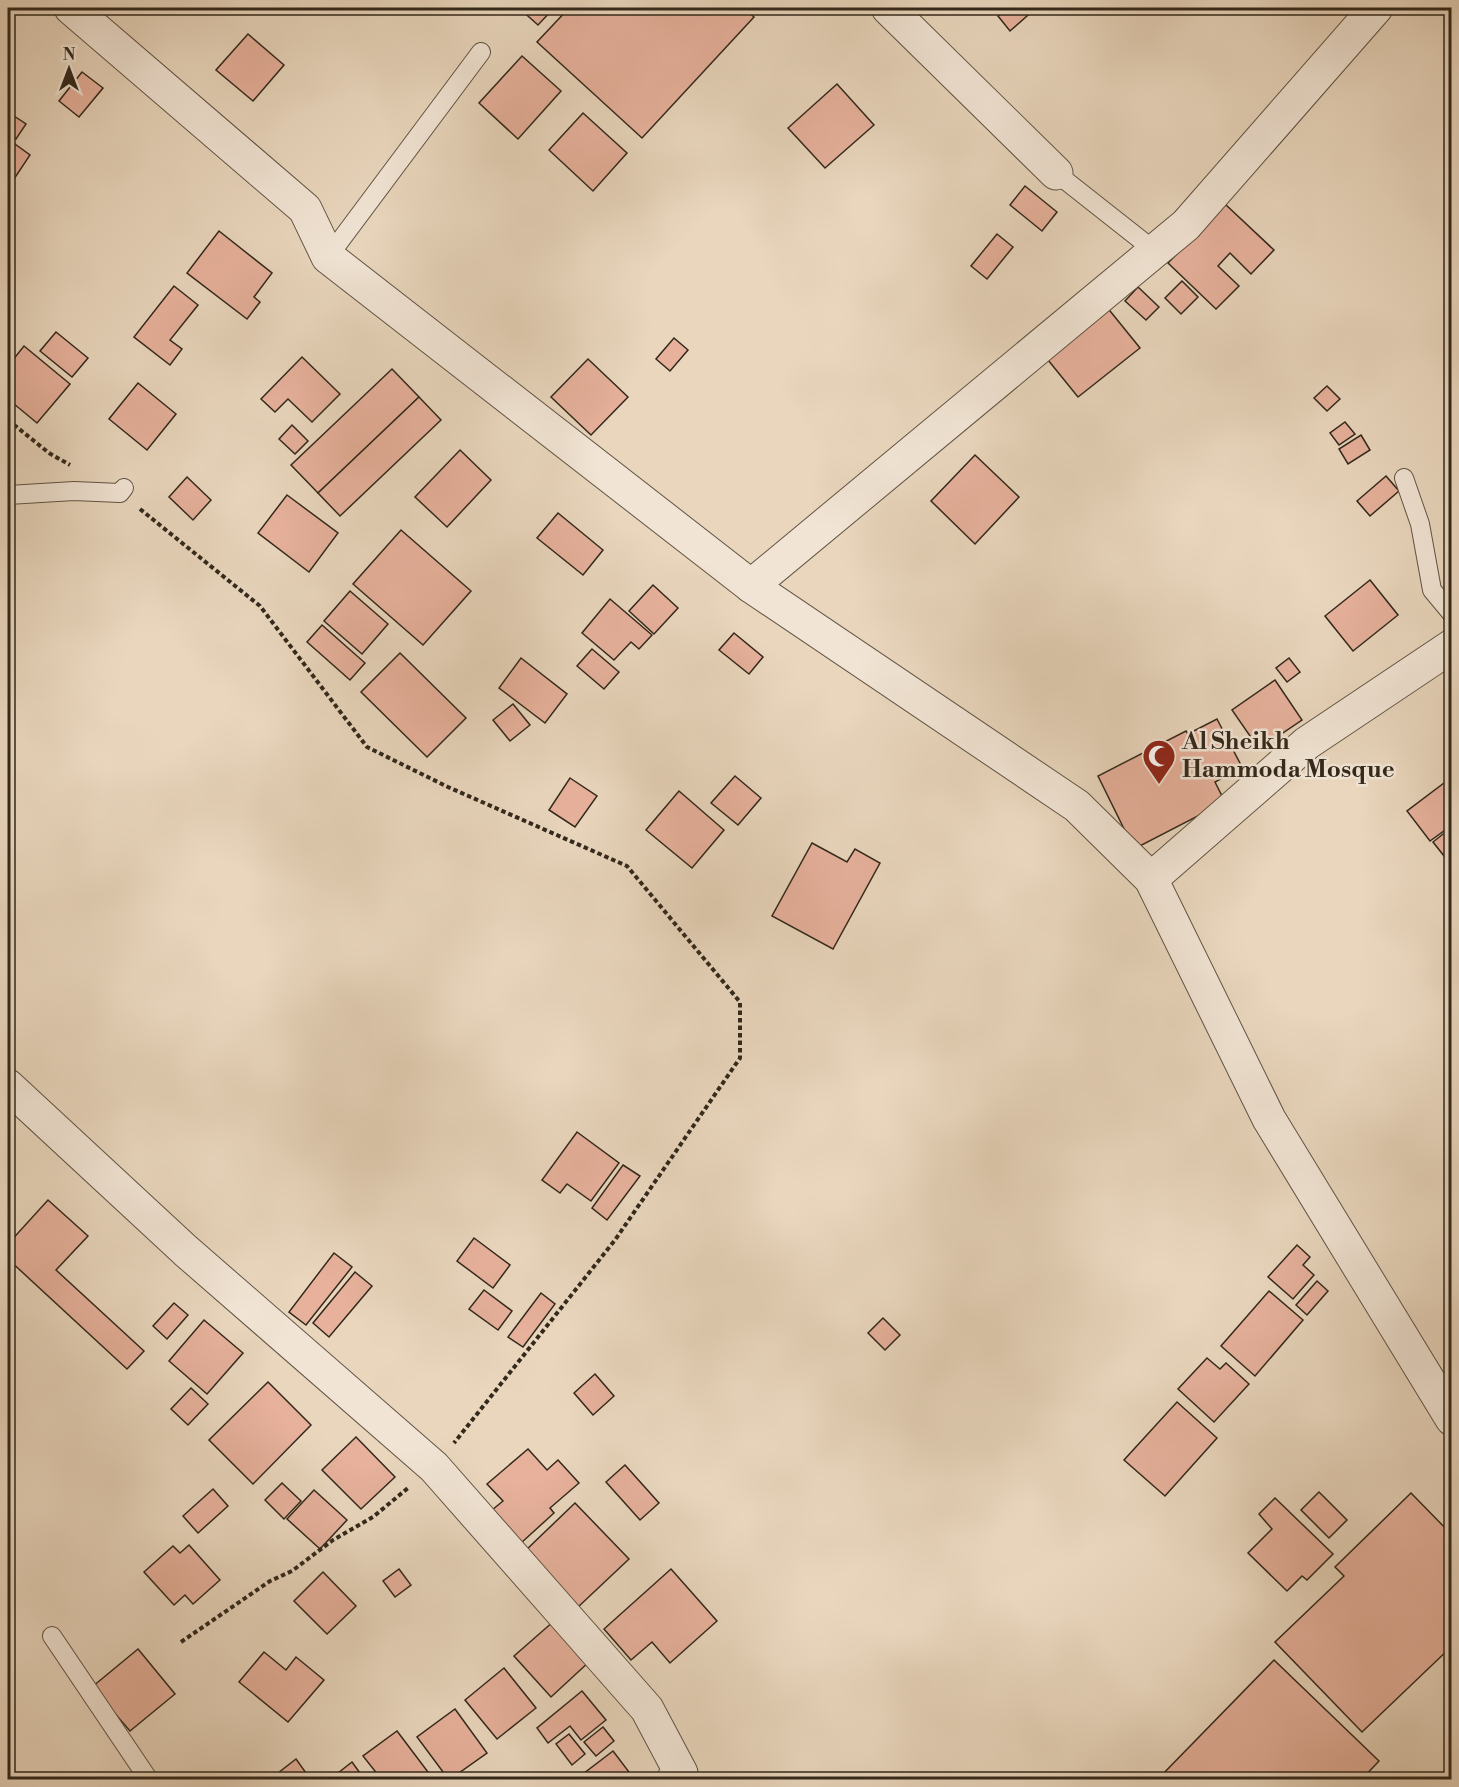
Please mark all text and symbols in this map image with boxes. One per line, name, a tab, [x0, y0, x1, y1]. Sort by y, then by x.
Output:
north arrow	[39, 39, 99, 99]
text: N	[63, 45, 76, 65]
place label: Al Sheikh Hammoda Mosque	[1181, 727, 1395, 785]
mosque icon: Al Sheikh Hammoda Mosque	[1141, 738, 1177, 785]

